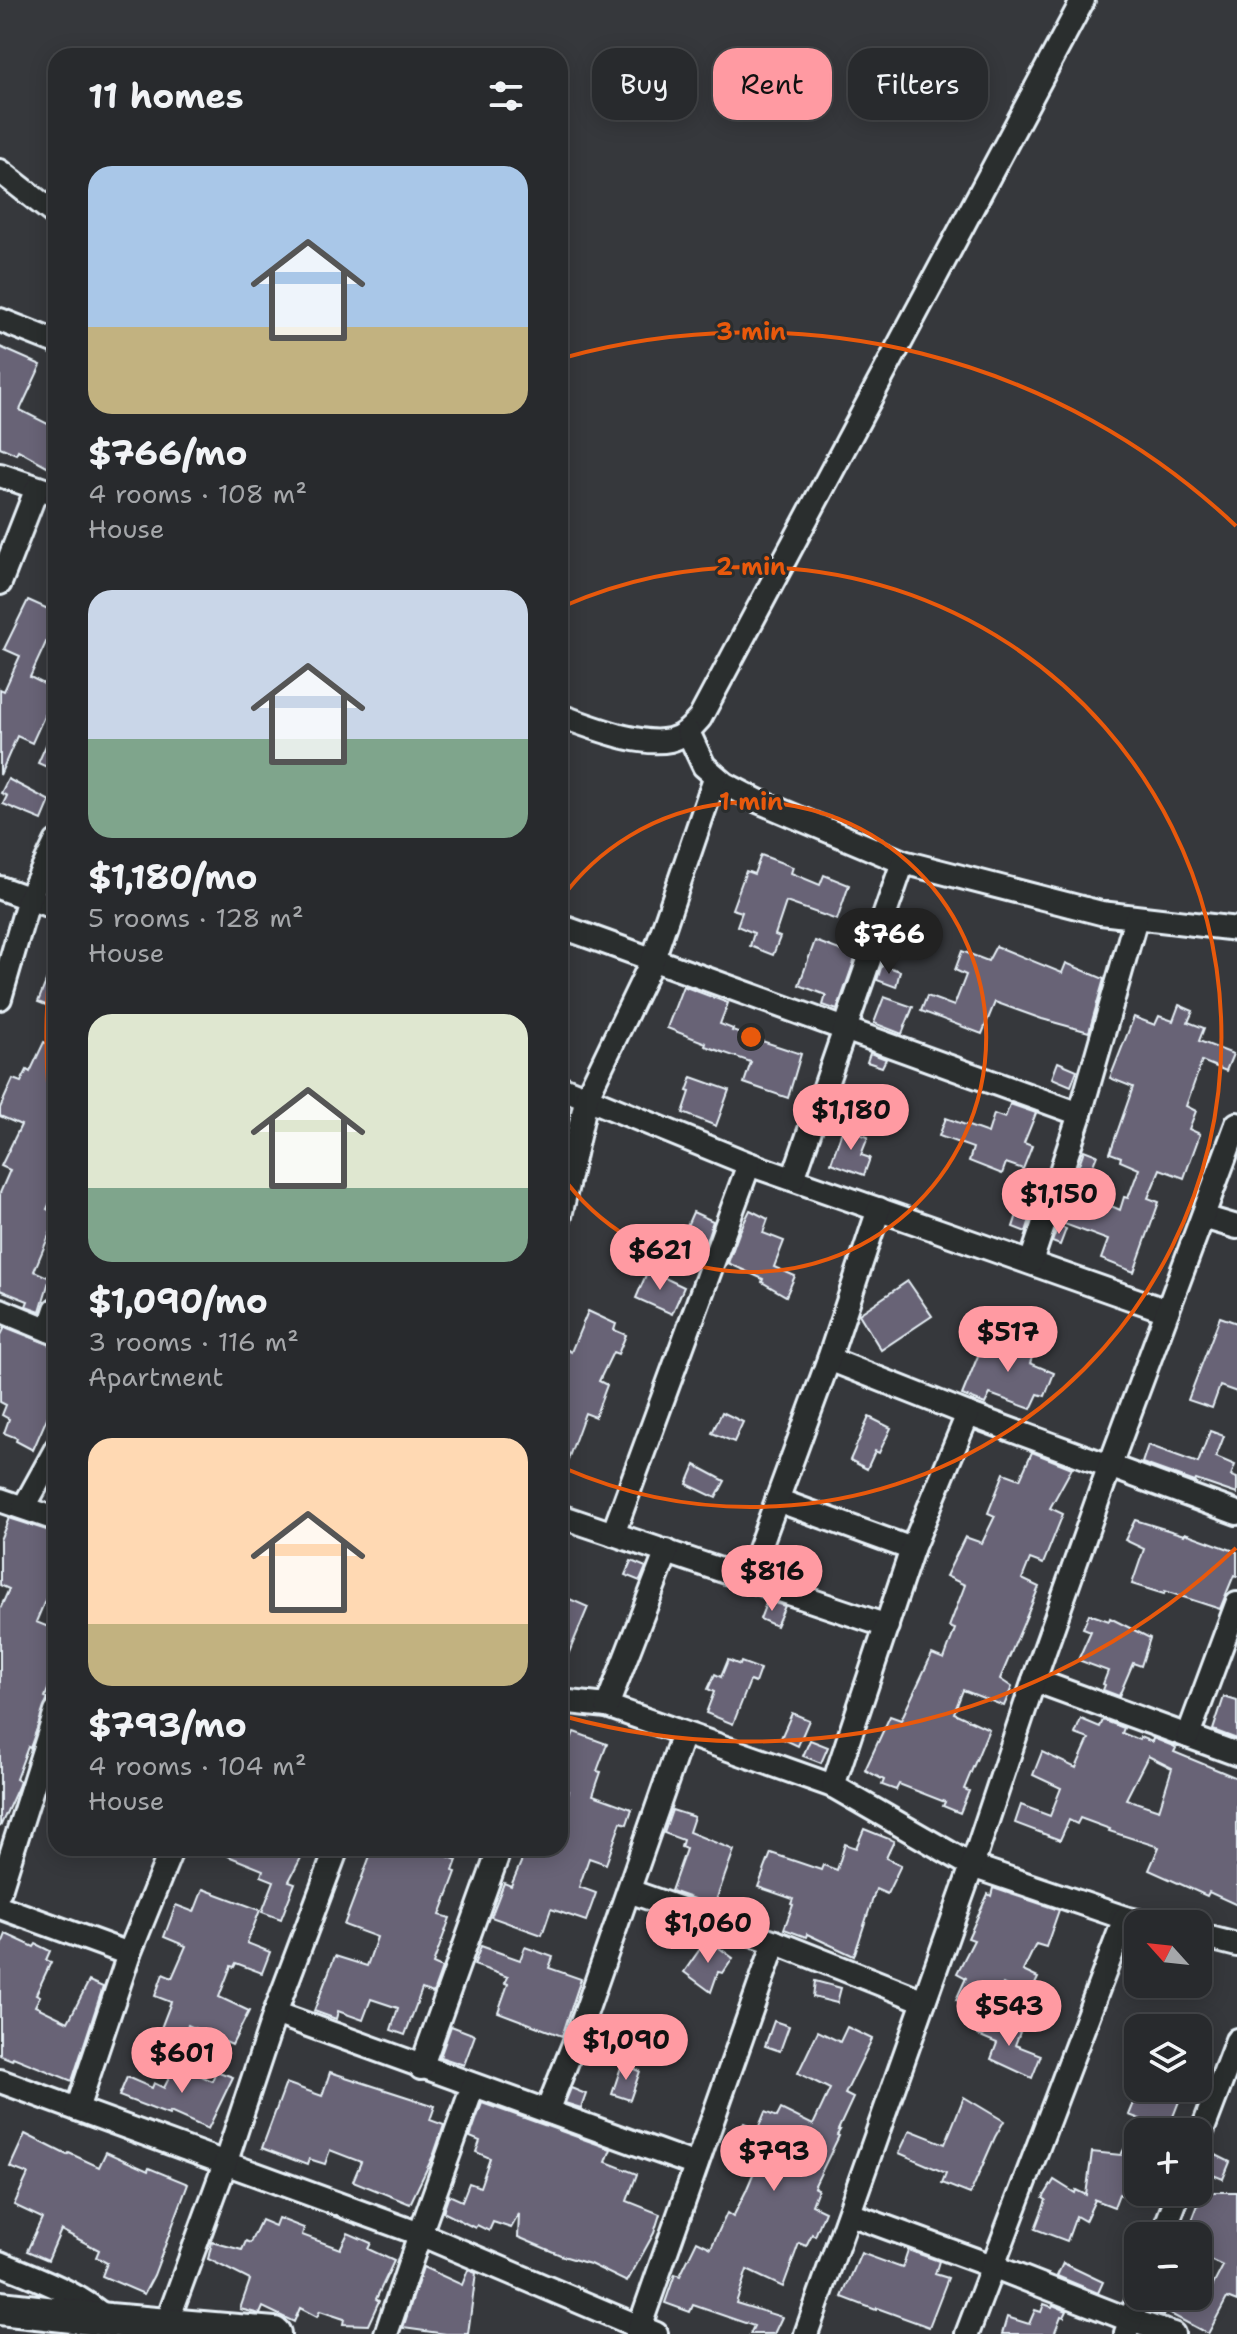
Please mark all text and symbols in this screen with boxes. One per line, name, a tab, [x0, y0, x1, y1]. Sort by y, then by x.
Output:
chip: Buy	[592, 48, 697, 120]
chip: Rent	[713, 48, 832, 120]
chip: Filters	[848, 48, 988, 120]
text: 11 homes	[88, 73, 244, 119]
icon: filters	[484, 74, 528, 118]
icon: home	[236, 218, 380, 362]
text: 3 min	[716, 316, 786, 348]
text: $766/mo	[88, 430, 248, 476]
text: 4 rooms · 108 m²	[88, 476, 307, 511]
text: House	[88, 511, 164, 546]
text: 2 min	[716, 551, 786, 583]
icon: home	[236, 642, 380, 786]
text: 1 min	[719, 786, 783, 818]
text: $1,180/mo	[88, 854, 258, 900]
text: 5 rooms · 128 m²	[88, 900, 304, 935]
pin: $766	[842, 908, 936, 976]
text: $766	[853, 916, 925, 951]
text: House	[88, 935, 164, 970]
centre of rings	[737, 1023, 765, 1051]
icon: home	[236, 1066, 380, 1210]
pin: $1,180	[786, 1084, 916, 1152]
text: $1,180	[811, 1092, 891, 1127]
pin: $1,150	[994, 1168, 1124, 1236]
text: $1,150	[1020, 1176, 1098, 1211]
pin: $621	[613, 1224, 707, 1292]
text: $621	[628, 1232, 692, 1267]
text: $1,090/mo	[88, 1278, 268, 1324]
pin: $517	[961, 1306, 1055, 1374]
text: $517	[977, 1314, 1039, 1349]
text: 3 rooms · 116 m²	[88, 1324, 299, 1359]
text: Apartment	[88, 1359, 224, 1394]
icon: home	[236, 1490, 380, 1634]
pin: $816	[725, 1545, 819, 1613]
text: $816	[739, 1553, 805, 1588]
text: $793/mo	[88, 1702, 247, 1748]
text: 4 rooms · 104 m²	[88, 1748, 307, 1783]
text: House	[88, 1783, 164, 1818]
pin: $1,060	[643, 1897, 773, 1965]
text: $1,060	[664, 1905, 752, 1940]
north arrow	[1124, 1910, 1212, 1998]
map controls	[1124, 1910, 1212, 2310]
pin: $543	[962, 1980, 1056, 2048]
text: $543	[974, 1988, 1044, 2023]
pin: $1,090	[561, 2014, 691, 2082]
button: layers	[1124, 2014, 1212, 2102]
text: $1,090	[582, 2022, 670, 2057]
pin: $601	[135, 2027, 229, 2095]
text: $601	[149, 2035, 215, 2070]
button: +	[1124, 2118, 1212, 2206]
pin: $793	[727, 2125, 821, 2193]
text: $793	[738, 2133, 810, 2168]
button: −	[1124, 2222, 1212, 2310]

